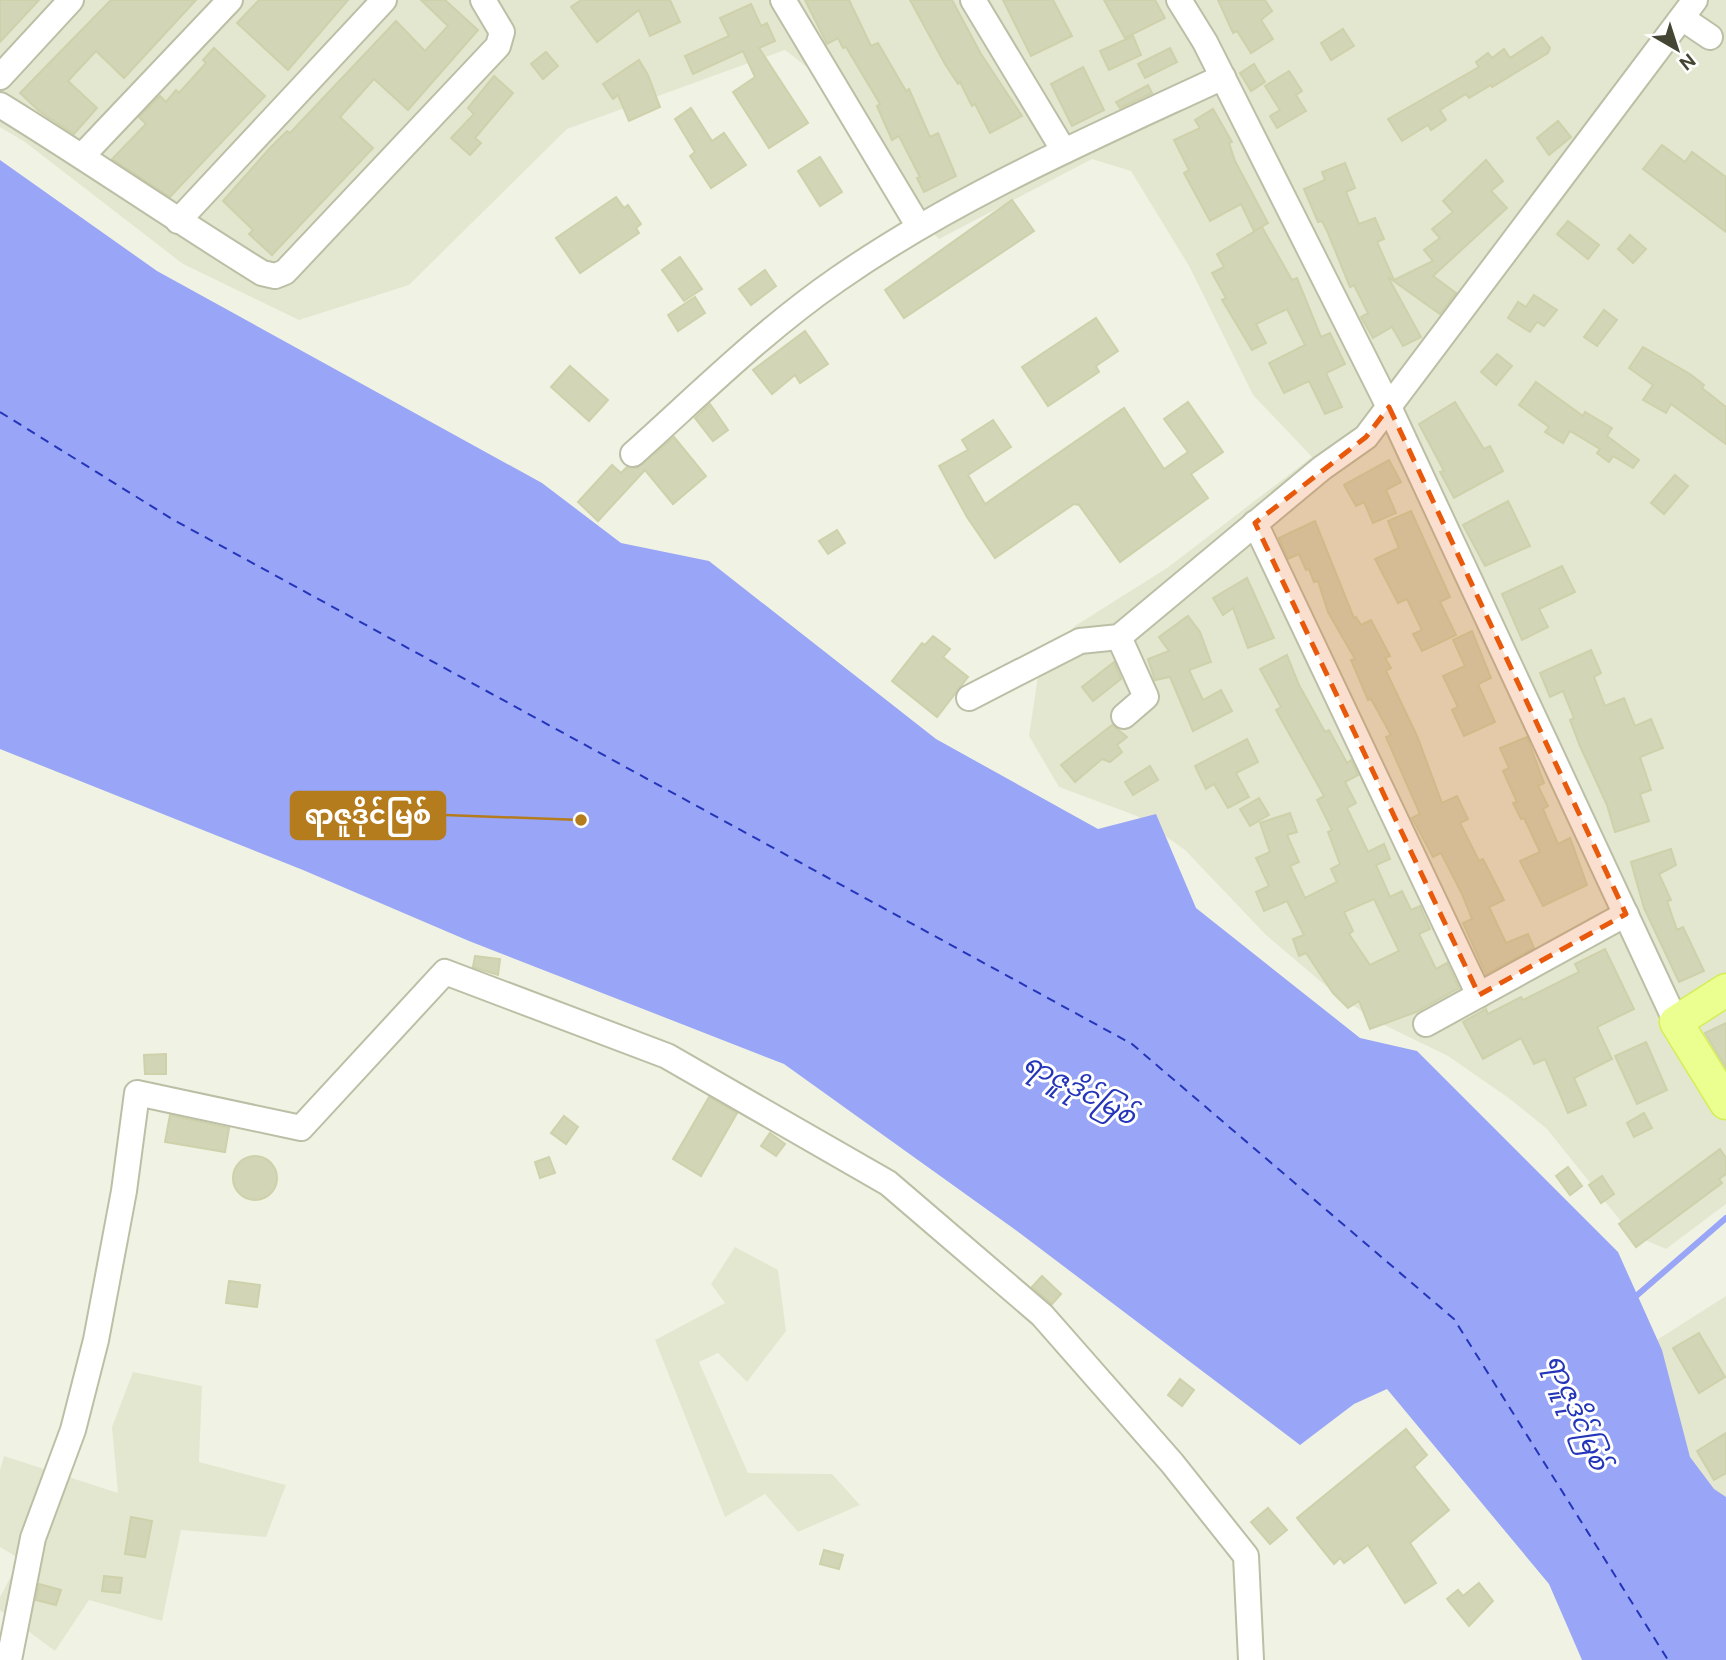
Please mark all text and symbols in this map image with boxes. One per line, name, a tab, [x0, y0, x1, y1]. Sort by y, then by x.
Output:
north arrow	[1642, 14, 1712, 84]
text: N	[1674, 48, 1701, 76]
callout: ရာဇူဒိုင်မြစ်	[291, 792, 445, 839]
text: ရာဇူဒိုင်မြစ်	[305, 796, 431, 837]
water label: ရာဇူဒိုင်မြစ်	[1016, 1044, 1144, 1138]
water label: ရာဇူဒိုင်မြစ်	[1535, 1349, 1618, 1479]

